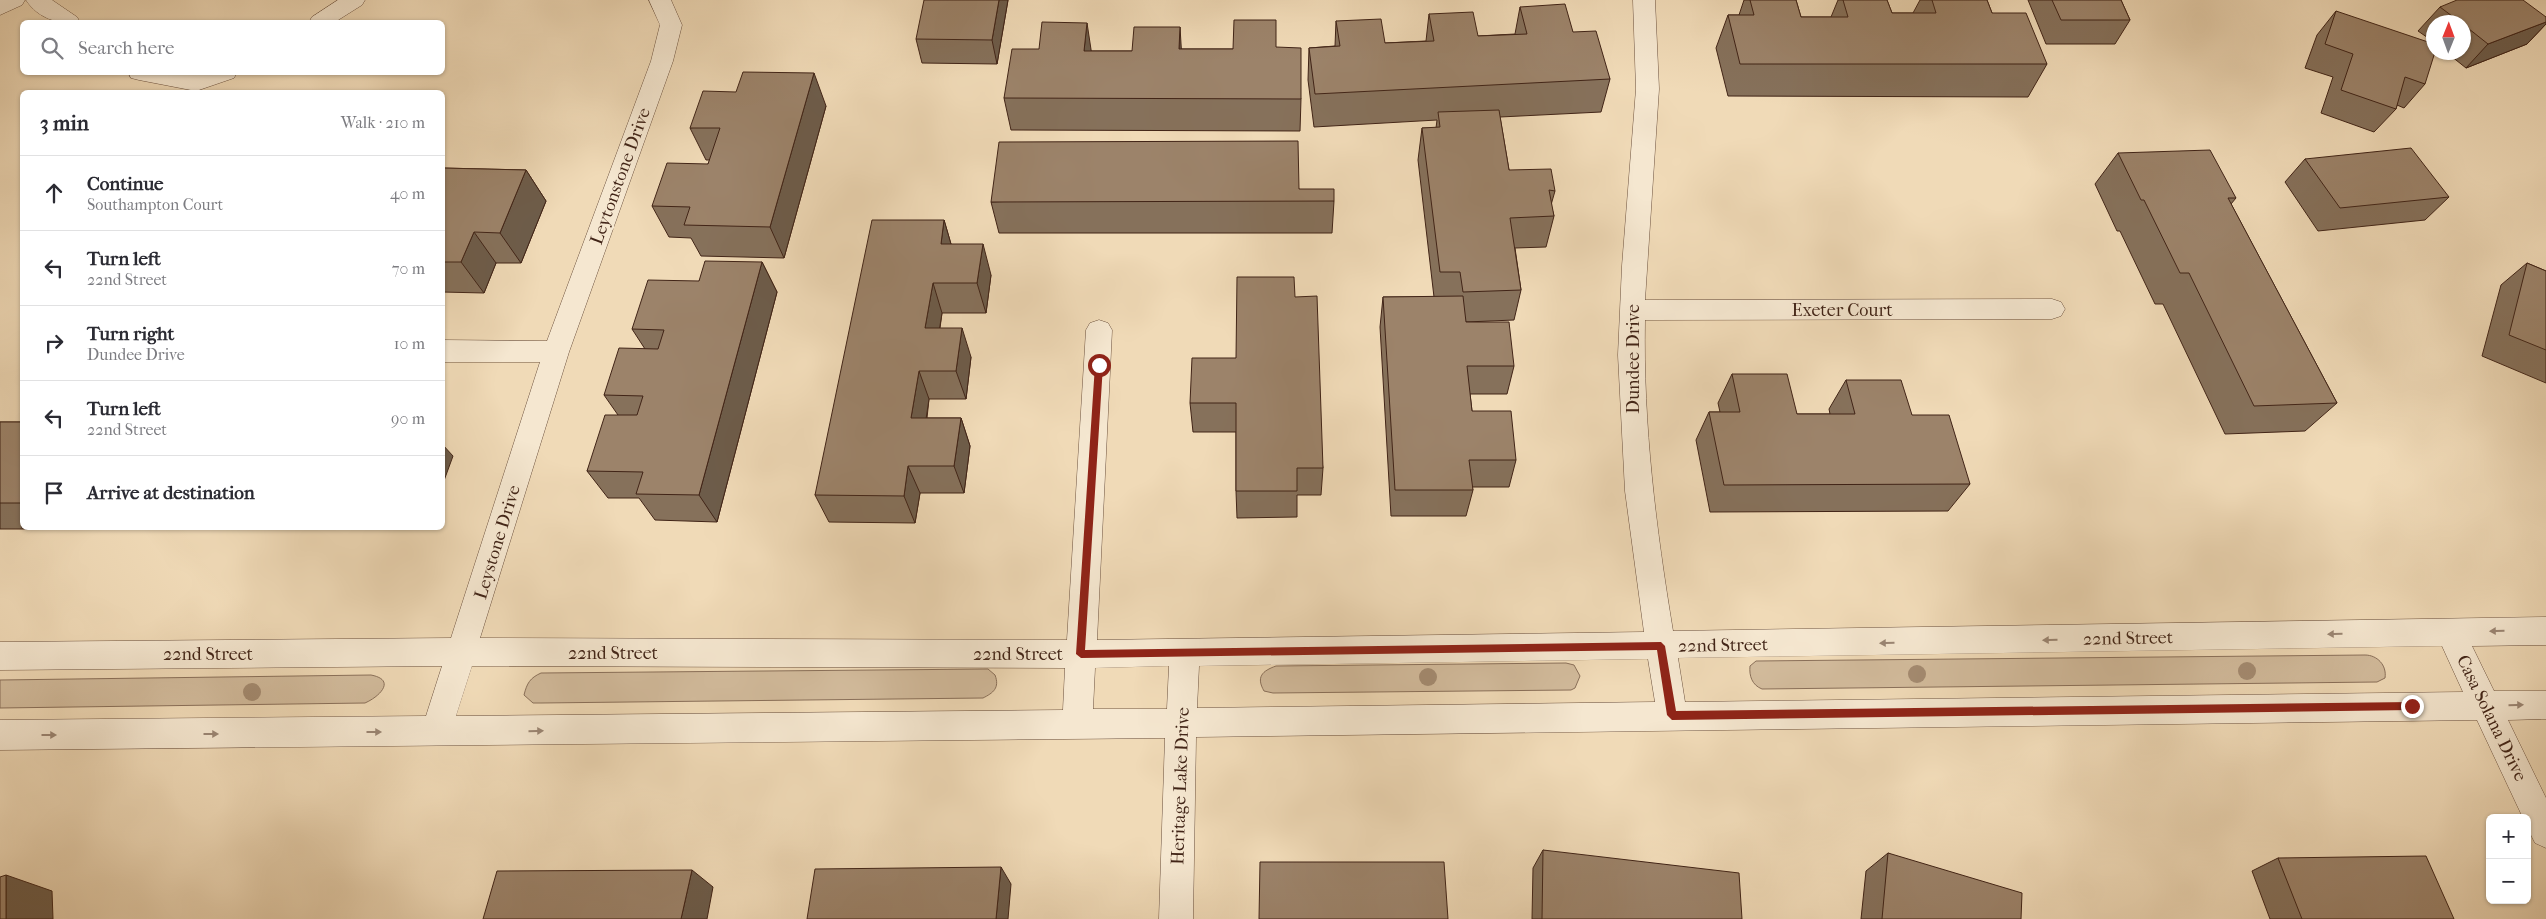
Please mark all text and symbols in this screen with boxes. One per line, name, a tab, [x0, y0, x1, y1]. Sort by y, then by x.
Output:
north arrow	[2426, 15, 2471, 60]
search box	[20, 20, 445, 75]
icon: search	[38, 34, 66, 62]
text: Search here	[78, 37, 174, 59]
street label: Leytonstone Drive	[586, 105, 655, 248]
text: 3 min	[40, 111, 89, 135]
text: Walk · 210 m	[341, 113, 425, 132]
text: Continue	[87, 173, 163, 195]
icon: ahead	[40, 179, 68, 207]
text: 40 m	[390, 184, 425, 203]
text: Southampton Court	[87, 195, 223, 214]
text: Turn left	[87, 248, 161, 270]
icon: left	[40, 254, 68, 282]
text: 70 m	[392, 259, 425, 278]
text: 22nd Street	[87, 270, 167, 289]
street label: Exeter Court	[1791, 300, 1893, 321]
street label: Dundee Drive	[1623, 304, 1644, 414]
text: Turn right	[87, 323, 174, 345]
icon: right	[40, 329, 68, 357]
text: 10 m	[394, 334, 425, 353]
text: Dundee Drive	[87, 345, 185, 364]
route start	[1088, 354, 1111, 377]
text: Turn left	[87, 398, 161, 420]
icon: left	[40, 404, 68, 432]
text: 90 m	[391, 409, 425, 428]
text: 22nd Street	[87, 420, 167, 439]
icon: arrive	[40, 479, 68, 507]
text: Arrive at destination	[87, 482, 255, 504]
street label: Leystone Drive	[470, 482, 525, 602]
street label: 22nd Street	[2083, 627, 2174, 650]
one-way arrow	[2489, 627, 2505, 635]
one-way arrow	[2327, 630, 2343, 638]
street label: 22nd Street	[1678, 634, 1769, 657]
one-way arrow	[2042, 636, 2058, 644]
one-way arrow	[1879, 639, 1895, 647]
street label: 22nd Street	[568, 643, 659, 664]
street label: 22nd Street	[163, 644, 254, 665]
street label: 22nd Street	[973, 644, 1064, 665]
street label: Casa Solana Drive	[2452, 652, 2531, 785]
route end	[2401, 695, 2424, 718]
one-way arrow	[2508, 701, 2524, 709]
street label: Heritage Lake Drive	[1167, 707, 1194, 865]
one-way arrow	[528, 726, 544, 734]
one-way arrow	[366, 728, 382, 736]
one-way arrow	[203, 730, 219, 738]
one-way arrow	[41, 731, 57, 739]
map controls	[2486, 814, 2531, 904]
button: +	[2486, 814, 2531, 859]
button: −	[2486, 859, 2531, 904]

